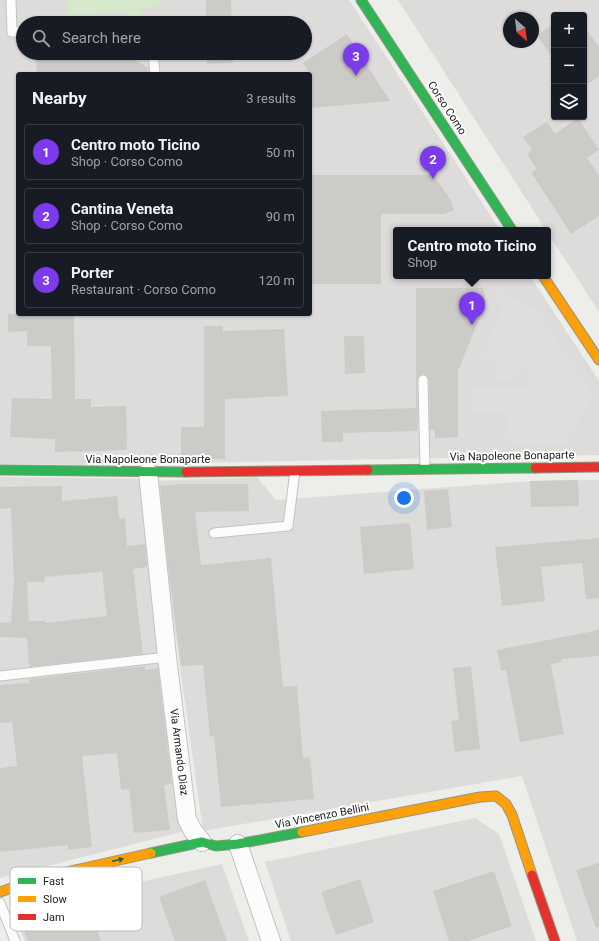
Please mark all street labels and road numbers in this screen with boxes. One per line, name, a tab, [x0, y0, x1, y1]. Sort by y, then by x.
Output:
street label: Corso Como	[425, 79, 469, 137]
street label: Via Napoleone Bonaparte	[449, 448, 575, 464]
street label: Via Napoleone Bonaparte	[86, 453, 211, 466]
street label: Via Armando Diaz	[167, 708, 191, 797]
street label: Via Vincenzo Bellini	[274, 800, 370, 832]

